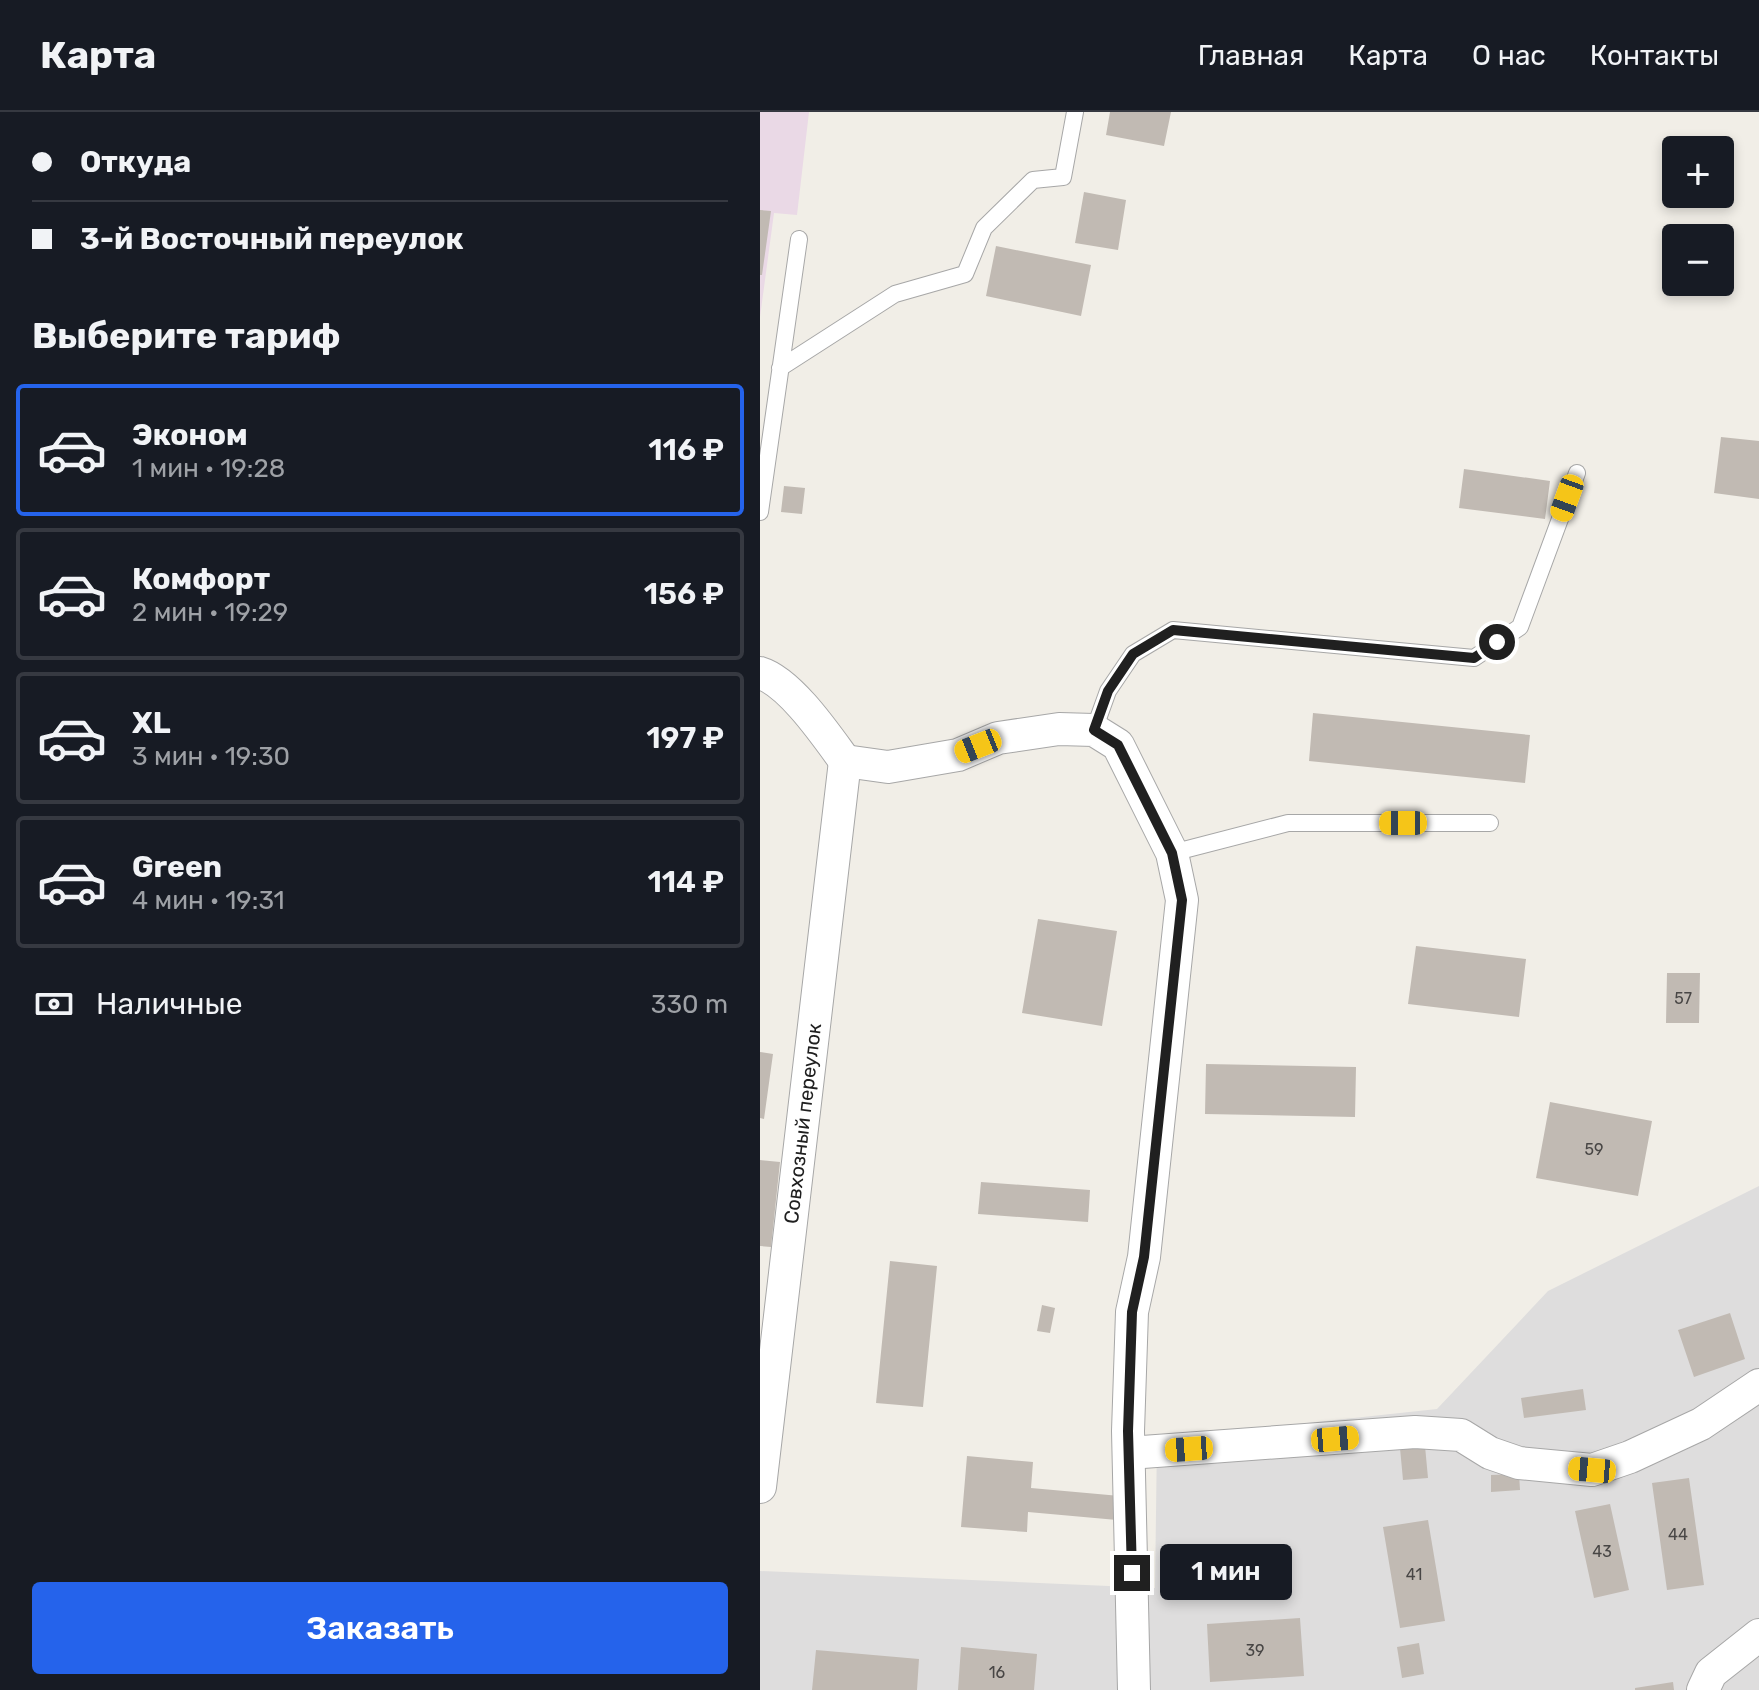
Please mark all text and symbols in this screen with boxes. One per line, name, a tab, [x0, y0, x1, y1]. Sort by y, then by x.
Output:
text: Карта	[40, 32, 156, 78]
text: Главная	[1198, 39, 1304, 72]
text: Карта	[1348, 39, 1428, 72]
text: О нас	[1472, 39, 1546, 72]
text: Контакты	[1590, 39, 1719, 72]
map controls	[1662, 136, 1734, 296]
button: +	[1662, 136, 1734, 208]
text: Откуда	[80, 144, 191, 180]
text: 3-й Восточный переулок	[80, 221, 464, 257]
button: −	[1662, 224, 1734, 296]
text: Выберите тариф	[32, 314, 341, 357]
icon: car	[36, 414, 108, 486]
text: Эконом	[132, 417, 248, 453]
text: 116 ₽	[648, 432, 724, 468]
text: 1 мин · 19:28	[132, 453, 285, 484]
car	[1548, 471, 1586, 525]
icon: car	[36, 558, 108, 630]
text: Комфорт	[132, 561, 270, 597]
text: 156 ₽	[644, 576, 724, 612]
text: 2 мин · 19:29	[132, 597, 288, 628]
route start	[1479, 624, 1515, 660]
icon: car	[36, 702, 108, 774]
text: XL	[132, 705, 171, 741]
text: 197 ₽	[646, 720, 724, 756]
car	[951, 726, 1005, 766]
text: 3 мин · 19:30	[132, 741, 290, 772]
car	[1379, 811, 1427, 835]
icon: car	[36, 846, 108, 918]
text: Green	[132, 849, 222, 885]
text: 114 ₽	[647, 864, 724, 900]
text: 4 мин · 19:31	[132, 885, 285, 916]
icon: cash	[32, 982, 76, 1026]
text: Наличные	[96, 986, 242, 1022]
text: 330 m	[651, 989, 728, 1020]
house number: 57	[1674, 989, 1692, 1008]
street label: Совхозный переулок	[779, 1022, 826, 1225]
house number: 59	[1585, 1140, 1604, 1159]
car	[1310, 1425, 1360, 1453]
car	[1164, 1435, 1214, 1463]
car	[1567, 1456, 1617, 1484]
house number: 44	[1668, 1525, 1688, 1544]
house number: 43	[1592, 1542, 1612, 1561]
callout: 1 мин	[1160, 1545, 1292, 1601]
route end	[1114, 1555, 1150, 1591]
text: 1 мин	[1191, 1556, 1261, 1587]
house number: 41	[1406, 1565, 1422, 1584]
button: Заказать	[32, 1582, 728, 1674]
house number: 39	[1245, 1641, 1265, 1660]
house number: 16	[989, 1663, 1006, 1682]

